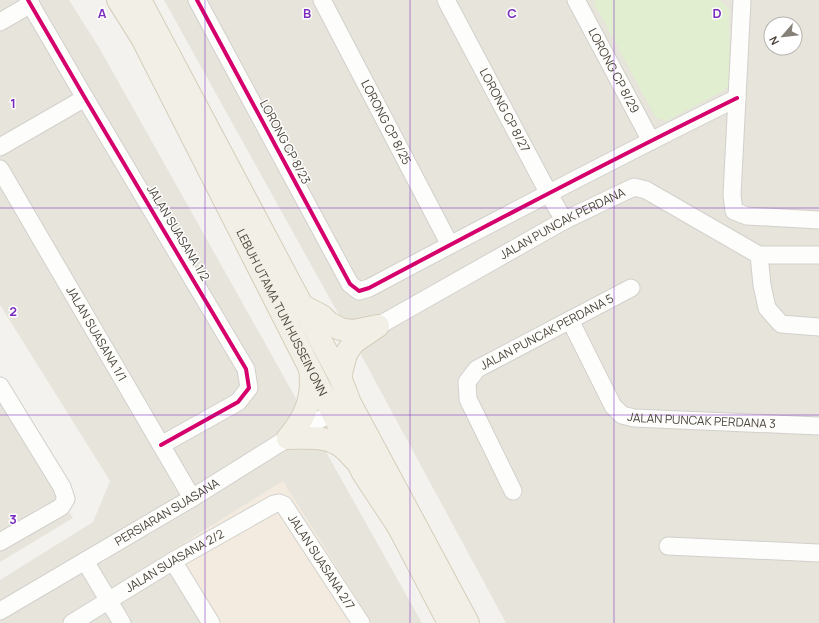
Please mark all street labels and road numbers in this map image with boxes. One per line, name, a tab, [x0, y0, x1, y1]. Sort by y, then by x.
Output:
street label: LORONG CP 8/29	[584, 25, 644, 116]
street label: LORONG CP 8/27	[476, 65, 534, 155]
street label: LORONG CP 8/25	[357, 77, 416, 168]
street label: LORONG CP 8/23	[256, 97, 315, 187]
street label: JALAN SUASANA 1/2	[143, 181, 214, 284]
street label: JALAN PUNCAK PERDANA	[496, 183, 628, 263]
street label: LEBUH UTAMA TUN HUSSEIN ONN	[232, 226, 332, 399]
street label: JALAN SUASANA 1/1	[62, 283, 131, 384]
street label: JALAN PUNCAK PERDANA 5	[477, 290, 617, 374]
street label: JALAN PUNCAK PERDANA 3	[626, 408, 776, 432]
street label: PERSIARAN SUASANA	[111, 474, 223, 550]
street label: JALAN SUASANA 2/7	[284, 511, 359, 613]
street label: JALAN SUASANA 2/2	[122, 525, 227, 596]

